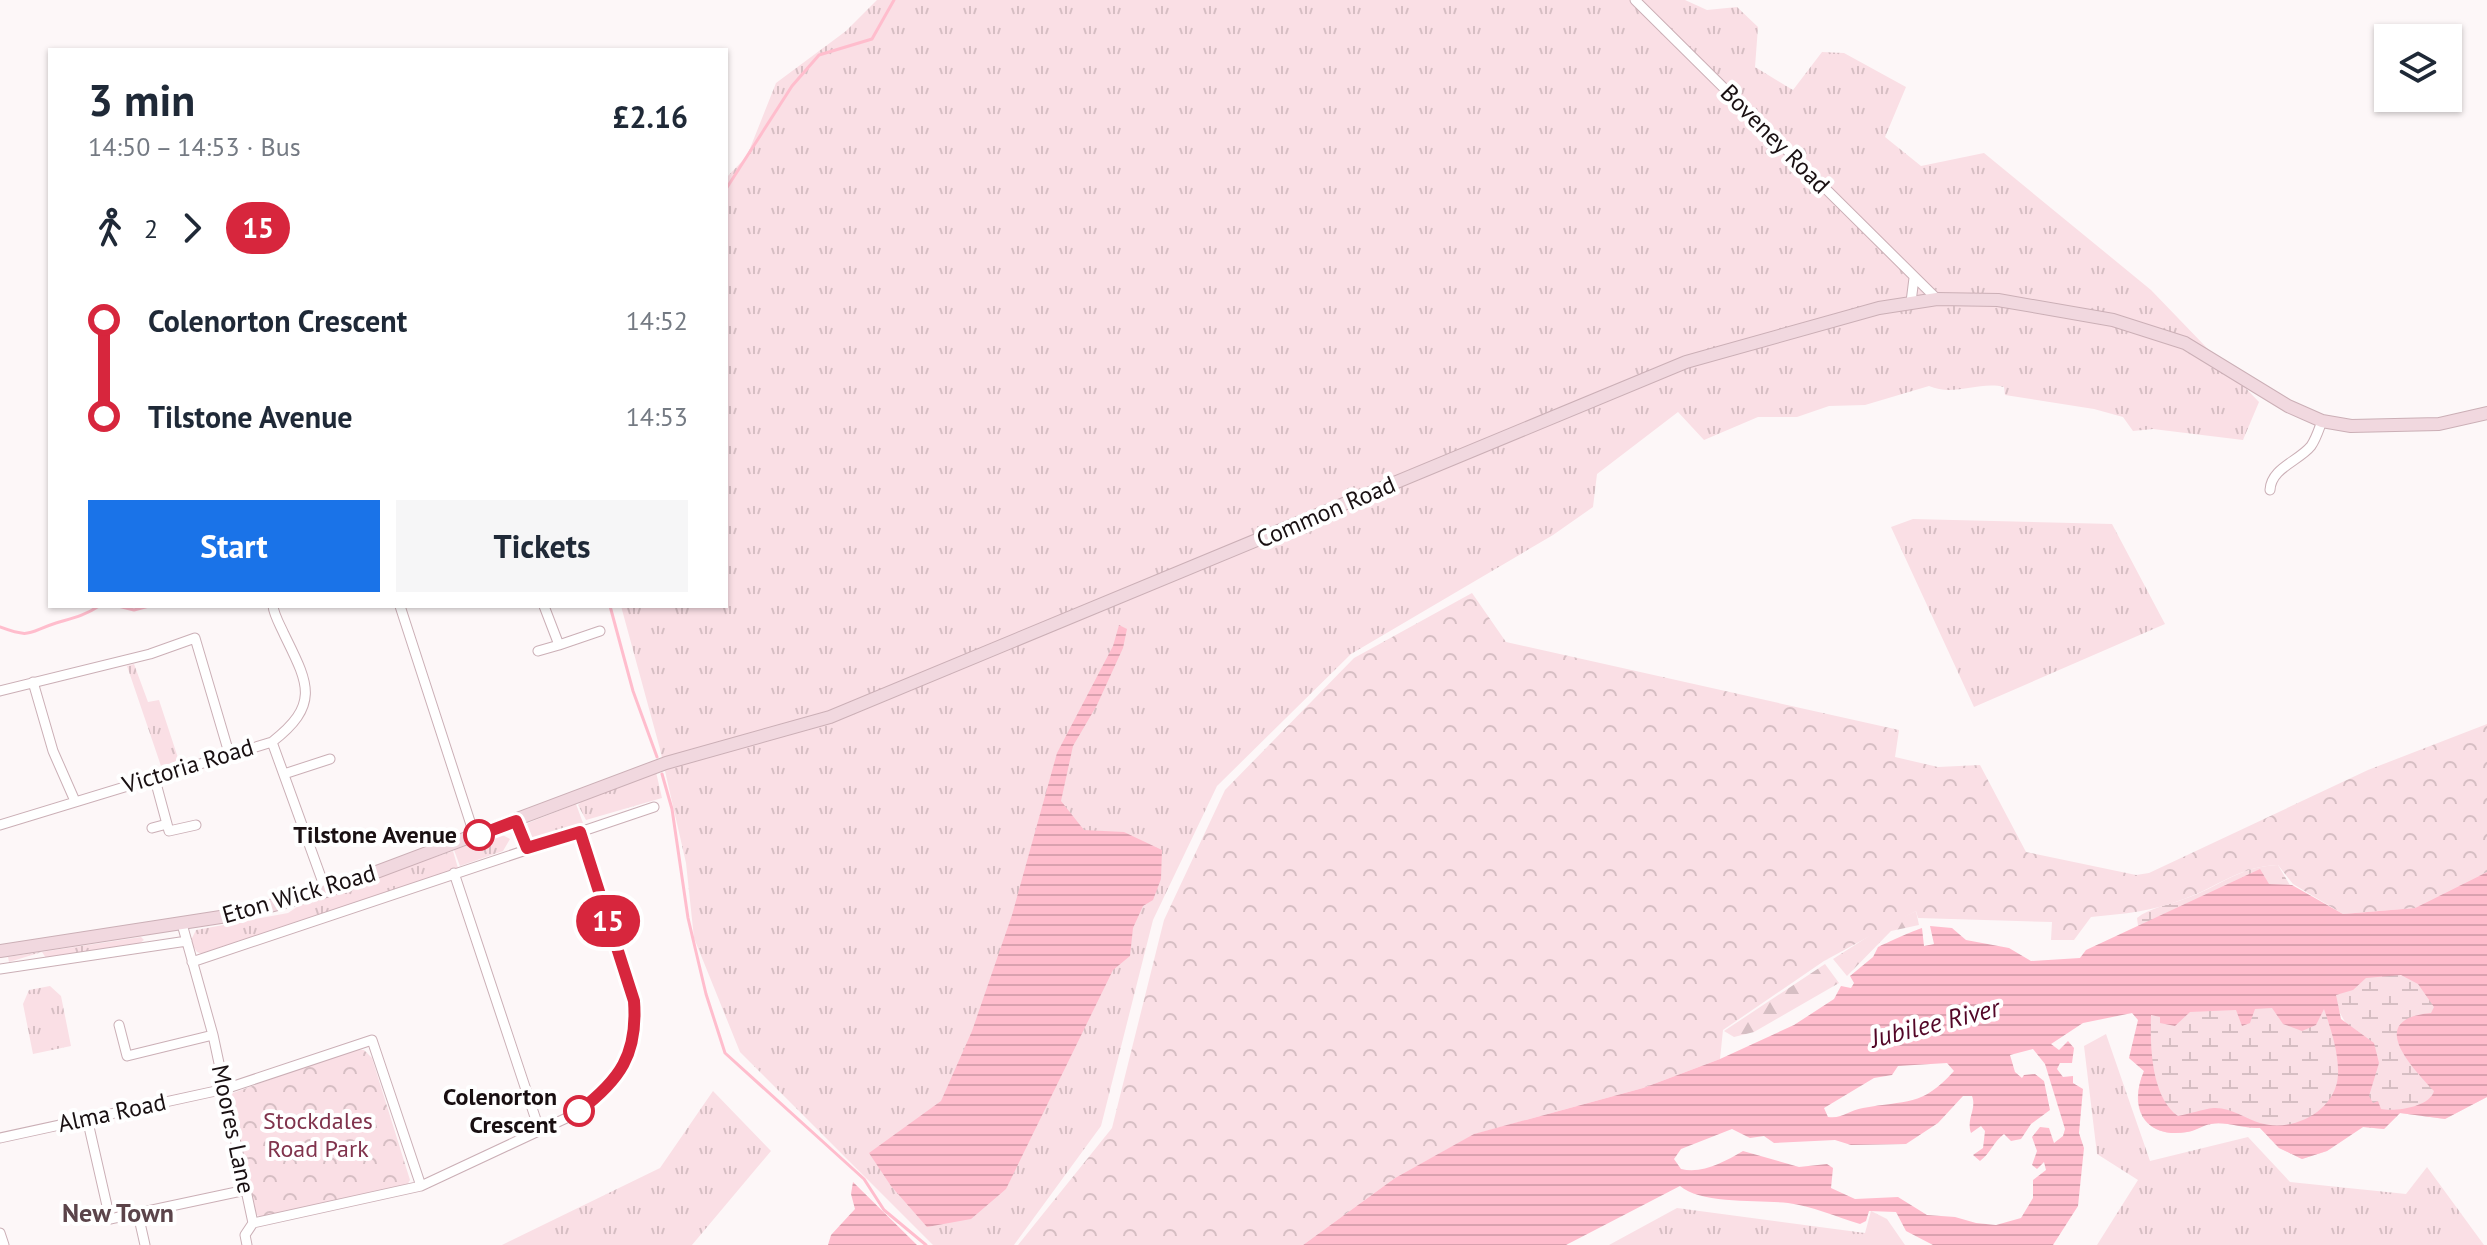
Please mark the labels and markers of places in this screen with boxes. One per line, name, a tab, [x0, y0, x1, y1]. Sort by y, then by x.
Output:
place label: Tilstone Avenue	[293, 819, 457, 850]
marker: Tilstone Avenue	[464, 820, 494, 850]
place label: Colenorton Crescent	[443, 1081, 558, 1140]
marker: Colenorton Crescent	[564, 1096, 594, 1126]

